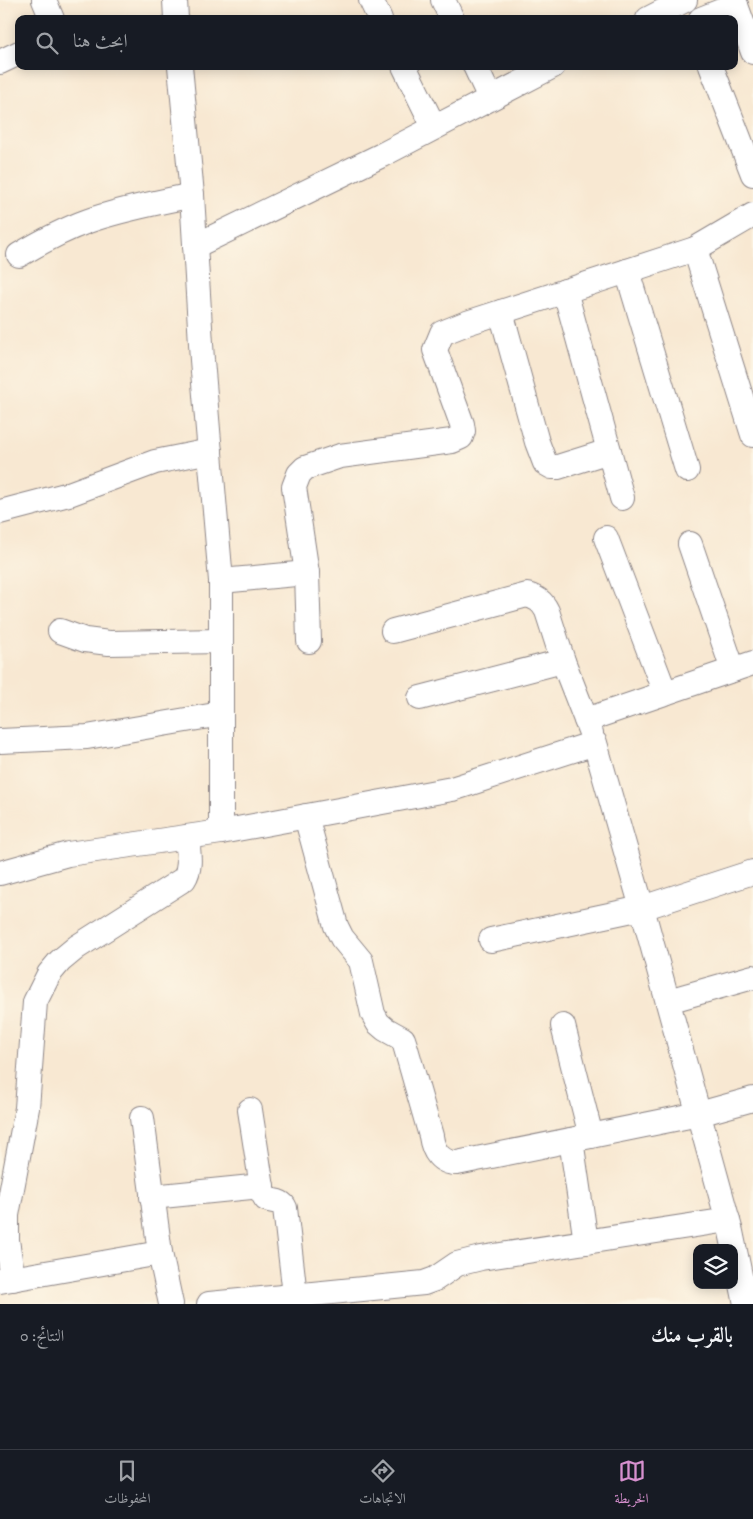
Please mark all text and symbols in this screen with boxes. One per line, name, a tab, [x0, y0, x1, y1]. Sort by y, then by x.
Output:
search box	[15, 15, 738, 70]
icon: search	[33, 29, 61, 57]
text: ابحث هنا	[73, 30, 128, 53]
map controls	[693, 1244, 738, 1289]
button: layers	[693, 1244, 738, 1289]
text: بالقرب منك	[651, 1323, 733, 1349]
text: النتائج: 0	[20, 1326, 64, 1346]
tab: المحفوظات	[104, 1457, 151, 1512]
tab: الاتجاهات	[359, 1457, 406, 1512]
tab: الخريطة	[615, 1457, 649, 1512]

